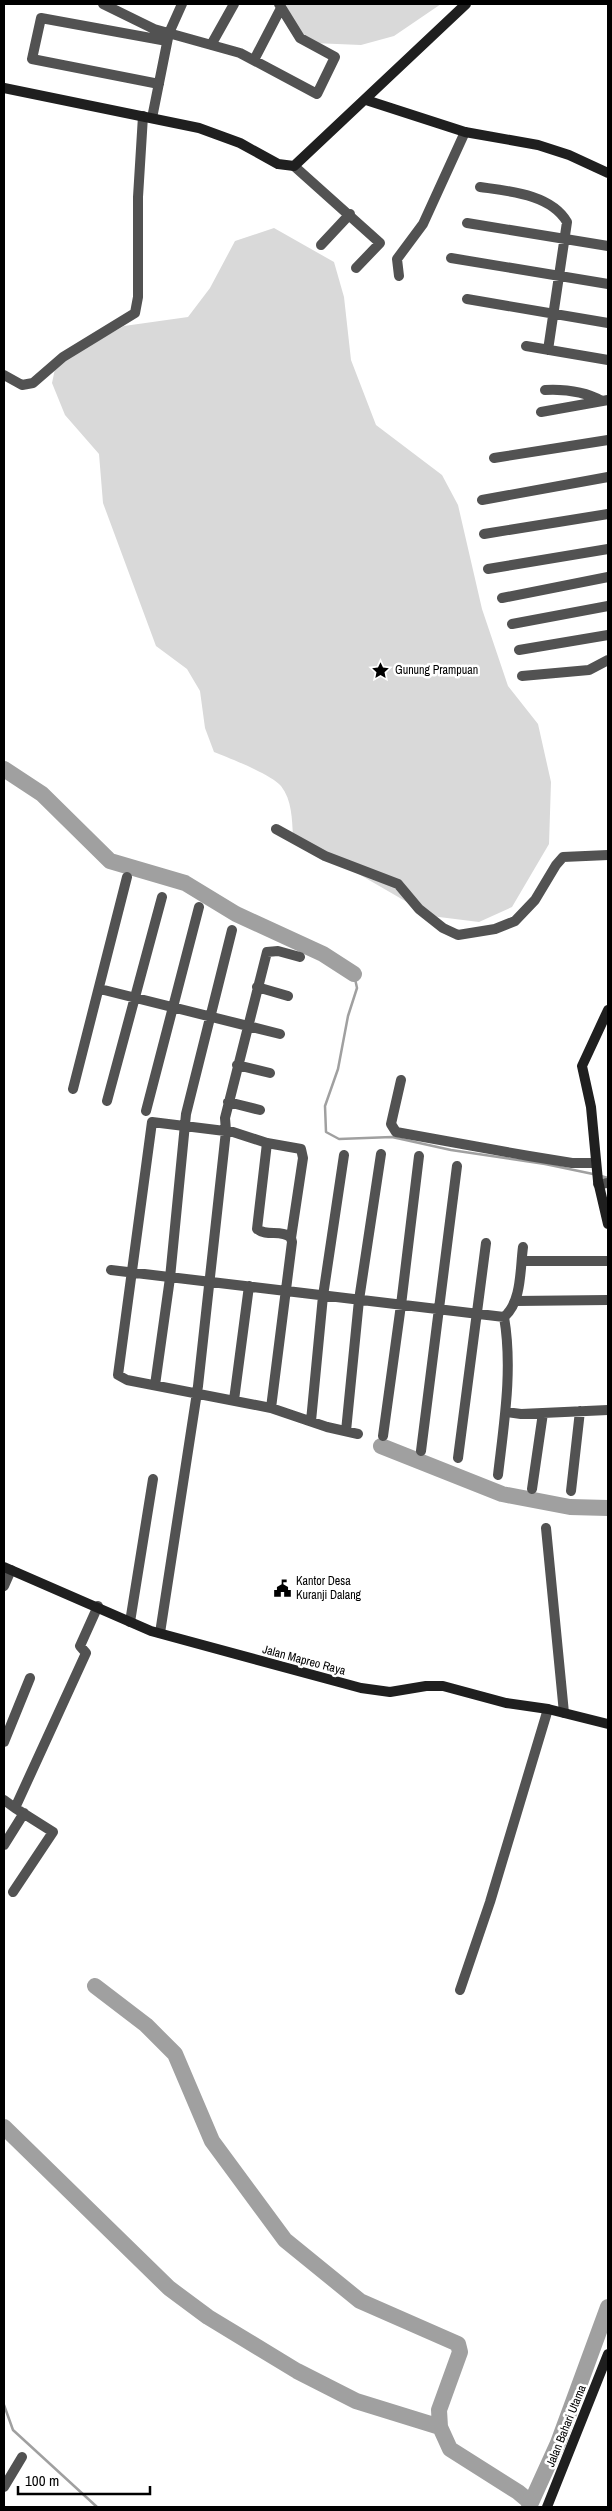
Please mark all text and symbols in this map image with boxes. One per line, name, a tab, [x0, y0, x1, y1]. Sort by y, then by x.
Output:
place icon: Gunung Prampuan	[371, 660, 391, 680]
place label: Gunung Prampuan	[395, 662, 478, 678]
place label: Kantor Desa Kuranji Dalang	[296, 1573, 362, 1603]
public building icon: Kantor Desa Kuranji Dalang	[272, 1578, 292, 1598]
street label: Jalan Mapreo Raya	[261, 1641, 348, 1679]
street label: Jalan Bahari Utama	[542, 2382, 590, 2469]
scale bar	[18, 2464, 150, 2496]
text: 100 m	[25, 2470, 59, 2491]

